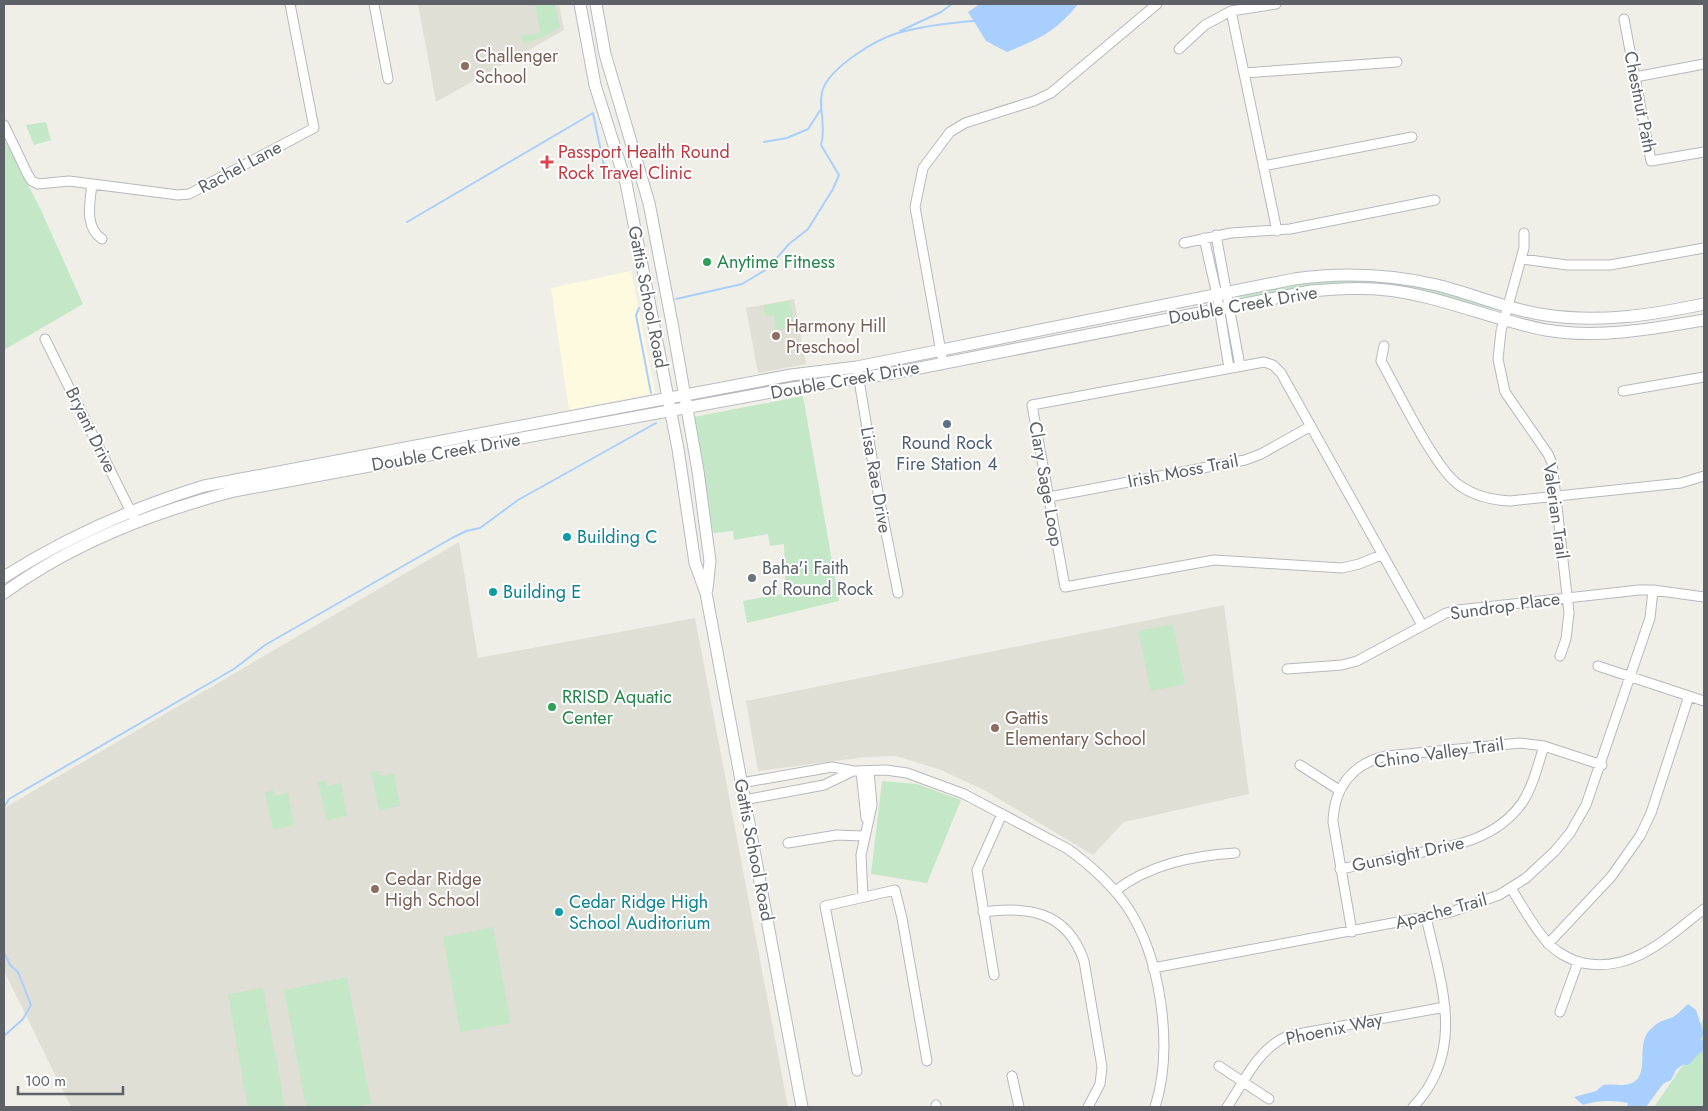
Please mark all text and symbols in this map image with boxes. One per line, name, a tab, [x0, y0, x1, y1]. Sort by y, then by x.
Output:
place label: Challenger School	[475, 43, 559, 90]
street label: Chestnut Path	[1617, 49, 1663, 155]
marker: Challenger School	[459, 60, 471, 72]
street label: Rachel Lane	[194, 134, 286, 200]
place label: Passport Health Round Rock Travel Clinic	[558, 139, 730, 186]
marker: Passport Health Round Rock Travel Clinic	[540, 155, 554, 169]
street label: Gattis School Road	[621, 224, 675, 370]
place label: Anytime Fitness	[717, 249, 835, 275]
marker: Anytime Fitness	[701, 256, 713, 268]
street label: Double Creek Drive	[1167, 279, 1319, 331]
place label: Harmony Hill Preschool	[786, 313, 886, 360]
marker: Harmony Hill Preschool	[770, 330, 782, 342]
street label: Double Creek Drive	[769, 354, 921, 406]
street label: Bryant Drive	[59, 383, 123, 477]
marker: Round Rock Fire Station 4	[941, 418, 953, 430]
street label: Clary Sage Loop	[1022, 419, 1070, 549]
street label: Lisa Rae Drive	[854, 425, 898, 535]
street label: Double Creek Drive	[370, 426, 522, 478]
place label: Round Rock Fire Station 4	[896, 430, 998, 477]
street label: Irish Moss Trail	[1125, 448, 1241, 494]
street label: Valerian Trail	[1536, 461, 1576, 561]
place label: Building C	[577, 524, 658, 550]
marker: Building C	[561, 531, 573, 543]
place label: Baha'i Faith of Round Rock	[762, 555, 873, 602]
marker: Baha'i Faith of Round Rock	[746, 572, 758, 584]
place label: Building E	[503, 579, 581, 605]
street label: Sundrop Place	[1448, 585, 1562, 627]
marker: Building E	[487, 586, 499, 598]
place label: RRISD Aquatic Center	[562, 684, 672, 731]
marker: RRISD Aquatic Center	[546, 701, 558, 713]
place label: Gattis Elementary School	[1005, 705, 1146, 752]
marker: Gattis Elementary School	[989, 722, 1001, 734]
street label: Chino Valley Trail	[1372, 731, 1506, 775]
street label: Gattis School Road	[727, 777, 781, 923]
street label: Gunsight Drive	[1349, 829, 1467, 879]
place label: Cedar Ridge High School	[385, 866, 482, 913]
marker: Cedar Ridge High School	[369, 883, 381, 895]
street label: Apache Trail	[1392, 886, 1490, 936]
place label: Cedar Ridge High School Auditorium	[569, 889, 711, 936]
marker: Cedar Ridge High School Auditorium	[553, 906, 565, 918]
street label: Phoenix Way	[1283, 1006, 1385, 1052]
scale bar	[18, 1064, 122, 1096]
text: 100 m	[25, 1070, 66, 1092]

